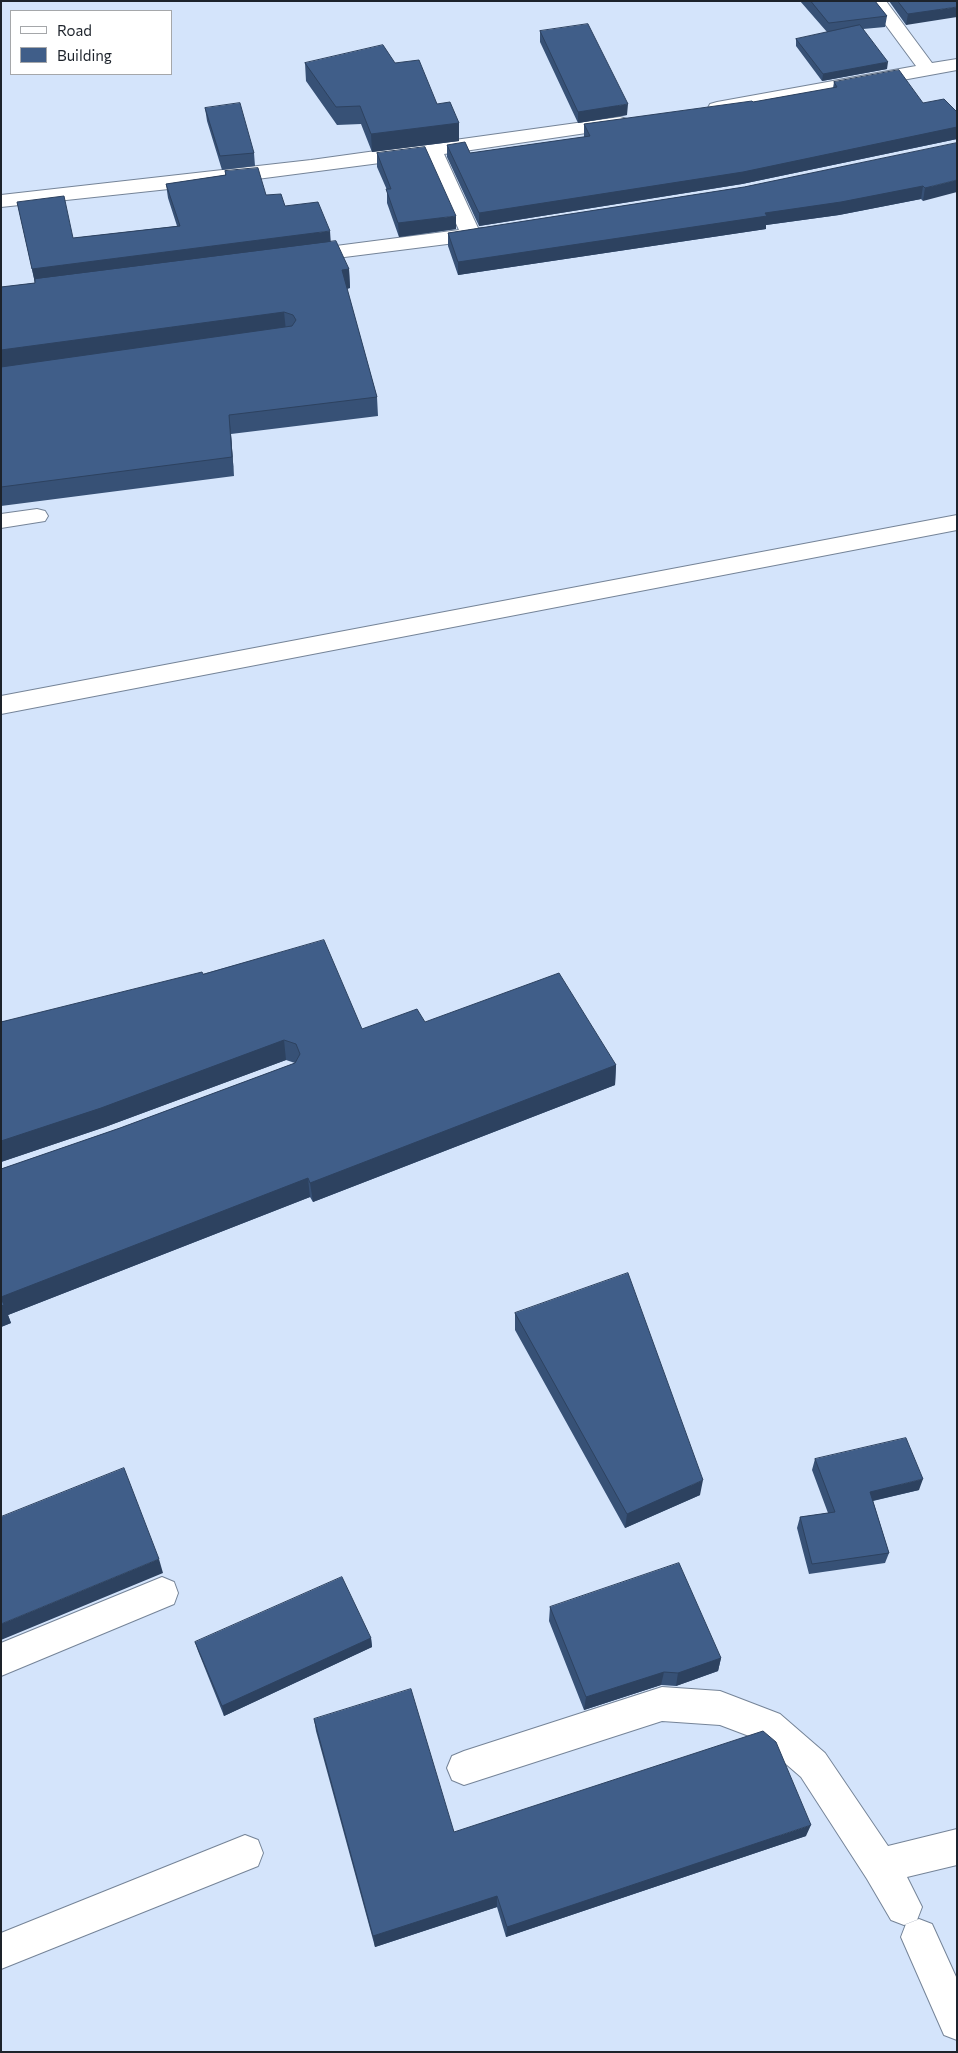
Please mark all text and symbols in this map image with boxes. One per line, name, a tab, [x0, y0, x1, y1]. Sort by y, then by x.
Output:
legend	[10, 10, 172, 75]
text: Road	[57, 21, 92, 39]
text: Building	[57, 46, 112, 64]

